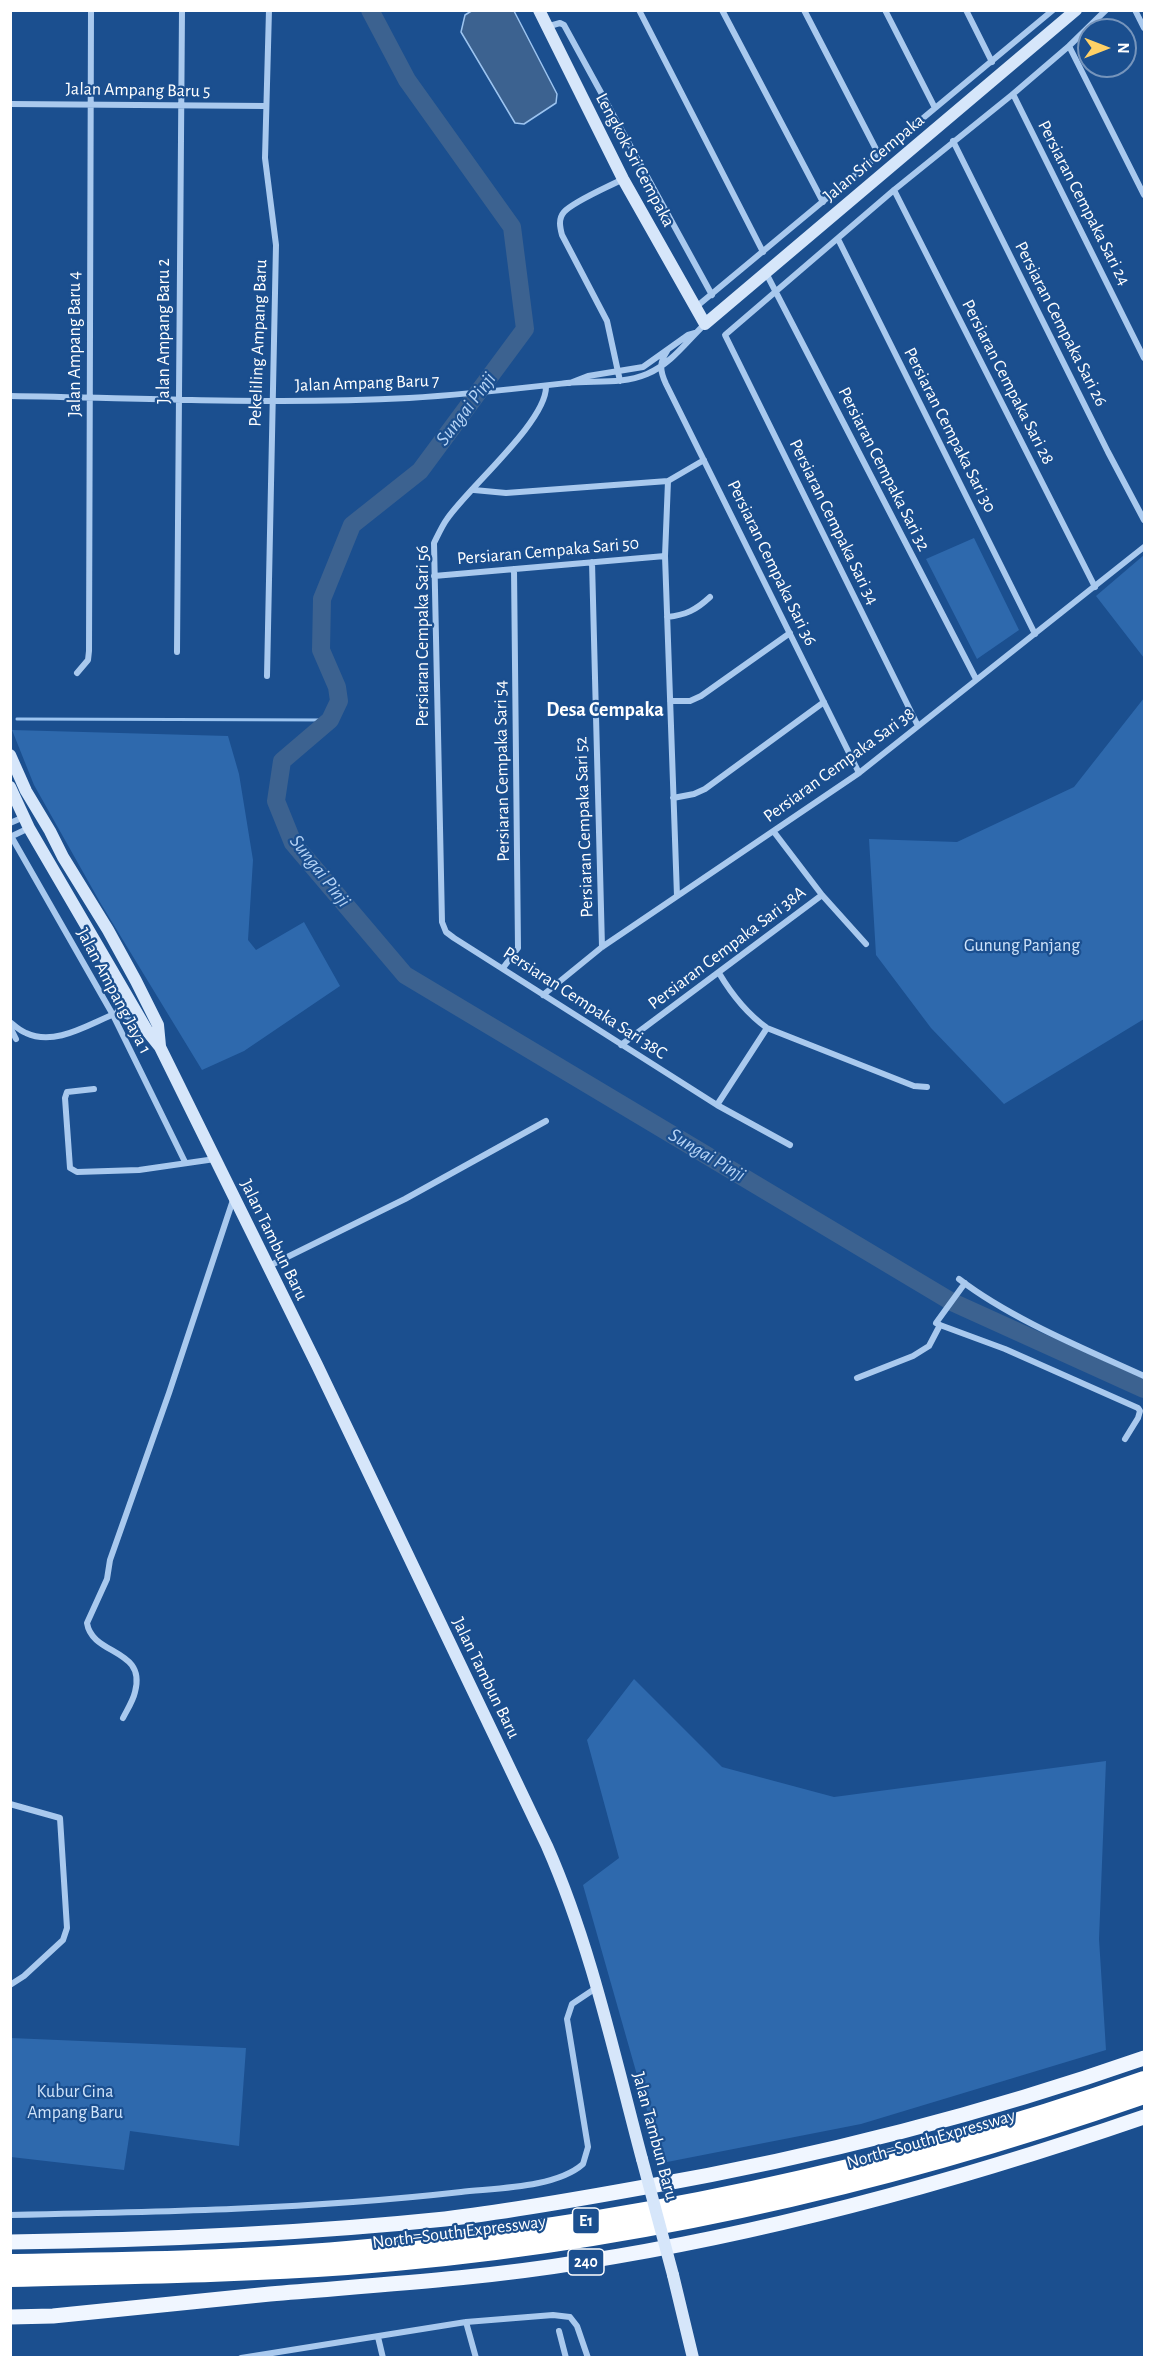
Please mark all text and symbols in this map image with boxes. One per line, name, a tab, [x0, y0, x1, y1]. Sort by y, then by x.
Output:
north arrow	[1077, 18, 1137, 78]
text: N	[1115, 42, 1131, 54]
street label: Jalan Ampang Baru 5	[66, 78, 210, 102]
street label: Lengkok Sri Cempaka	[591, 89, 679, 231]
street label: Jalan Sri Cempaka	[819, 109, 929, 207]
street label: Persiaran Cempaka Sari 24	[1033, 117, 1135, 289]
street label: Persiaran Cempaka Sari 26	[1010, 238, 1112, 410]
street label: Jalan Ampang Baru 2	[153, 258, 175, 404]
street label: Pekeliling Ampang Baru	[244, 259, 272, 427]
street label: Jalan Ampang Baru 4	[64, 271, 86, 417]
street label: Persiaran Cempaka Sari 28	[957, 296, 1059, 468]
street label: Persiaran Cempaka Sari 30	[899, 344, 1001, 516]
water label: Sungai Pinji	[431, 368, 501, 450]
street label: Jalan Ampang Baru 7	[294, 370, 440, 396]
street label: Persiaran Cempaka Sari 32	[833, 383, 935, 555]
street label: Persiaran Cempaka Sari 34	[784, 436, 884, 608]
street label: Persiaran Cempaka Sari 36	[723, 477, 821, 649]
street label: Persiaran Cempaka Sari 50	[456, 532, 640, 570]
street label: Persiaran Cempaka Sari 56	[412, 545, 434, 727]
street label: Persiaran Cempaka Sari 54	[490, 680, 514, 862]
district label: Desa Cempaka	[546, 698, 664, 722]
street label: Persiaran Cempaka Sari 38	[759, 703, 919, 827]
street label: Persiaran Cempaka Sari 52	[570, 736, 598, 918]
water label: Sungai Pinji	[284, 830, 356, 912]
street label: Persiaran Cempaka Sari 38A	[644, 882, 810, 1014]
street label: Jalan Ampang Jaya 1	[72, 924, 156, 1058]
park label: Gunung Panjang	[964, 935, 1080, 957]
street label: Persiaran Cempaka Sari 38C	[499, 942, 671, 1064]
water label: Sungai Pinji	[664, 1123, 750, 1187]
street label: Jalan Tambun Baru	[235, 1176, 313, 1304]
street label: Jalan Tambun Baru	[447, 1614, 525, 1742]
street label: Jalan Tambun Baru	[628, 2070, 682, 2202]
park label: Kubur Cina Ampang Baru	[27, 2081, 123, 2124]
street label: North–South Expressway	[844, 2105, 1018, 2173]
road number: E1	[572, 2208, 600, 2234]
street label: North–South Expressway	[371, 2211, 547, 2253]
road number: 240	[568, 2249, 604, 2275]

